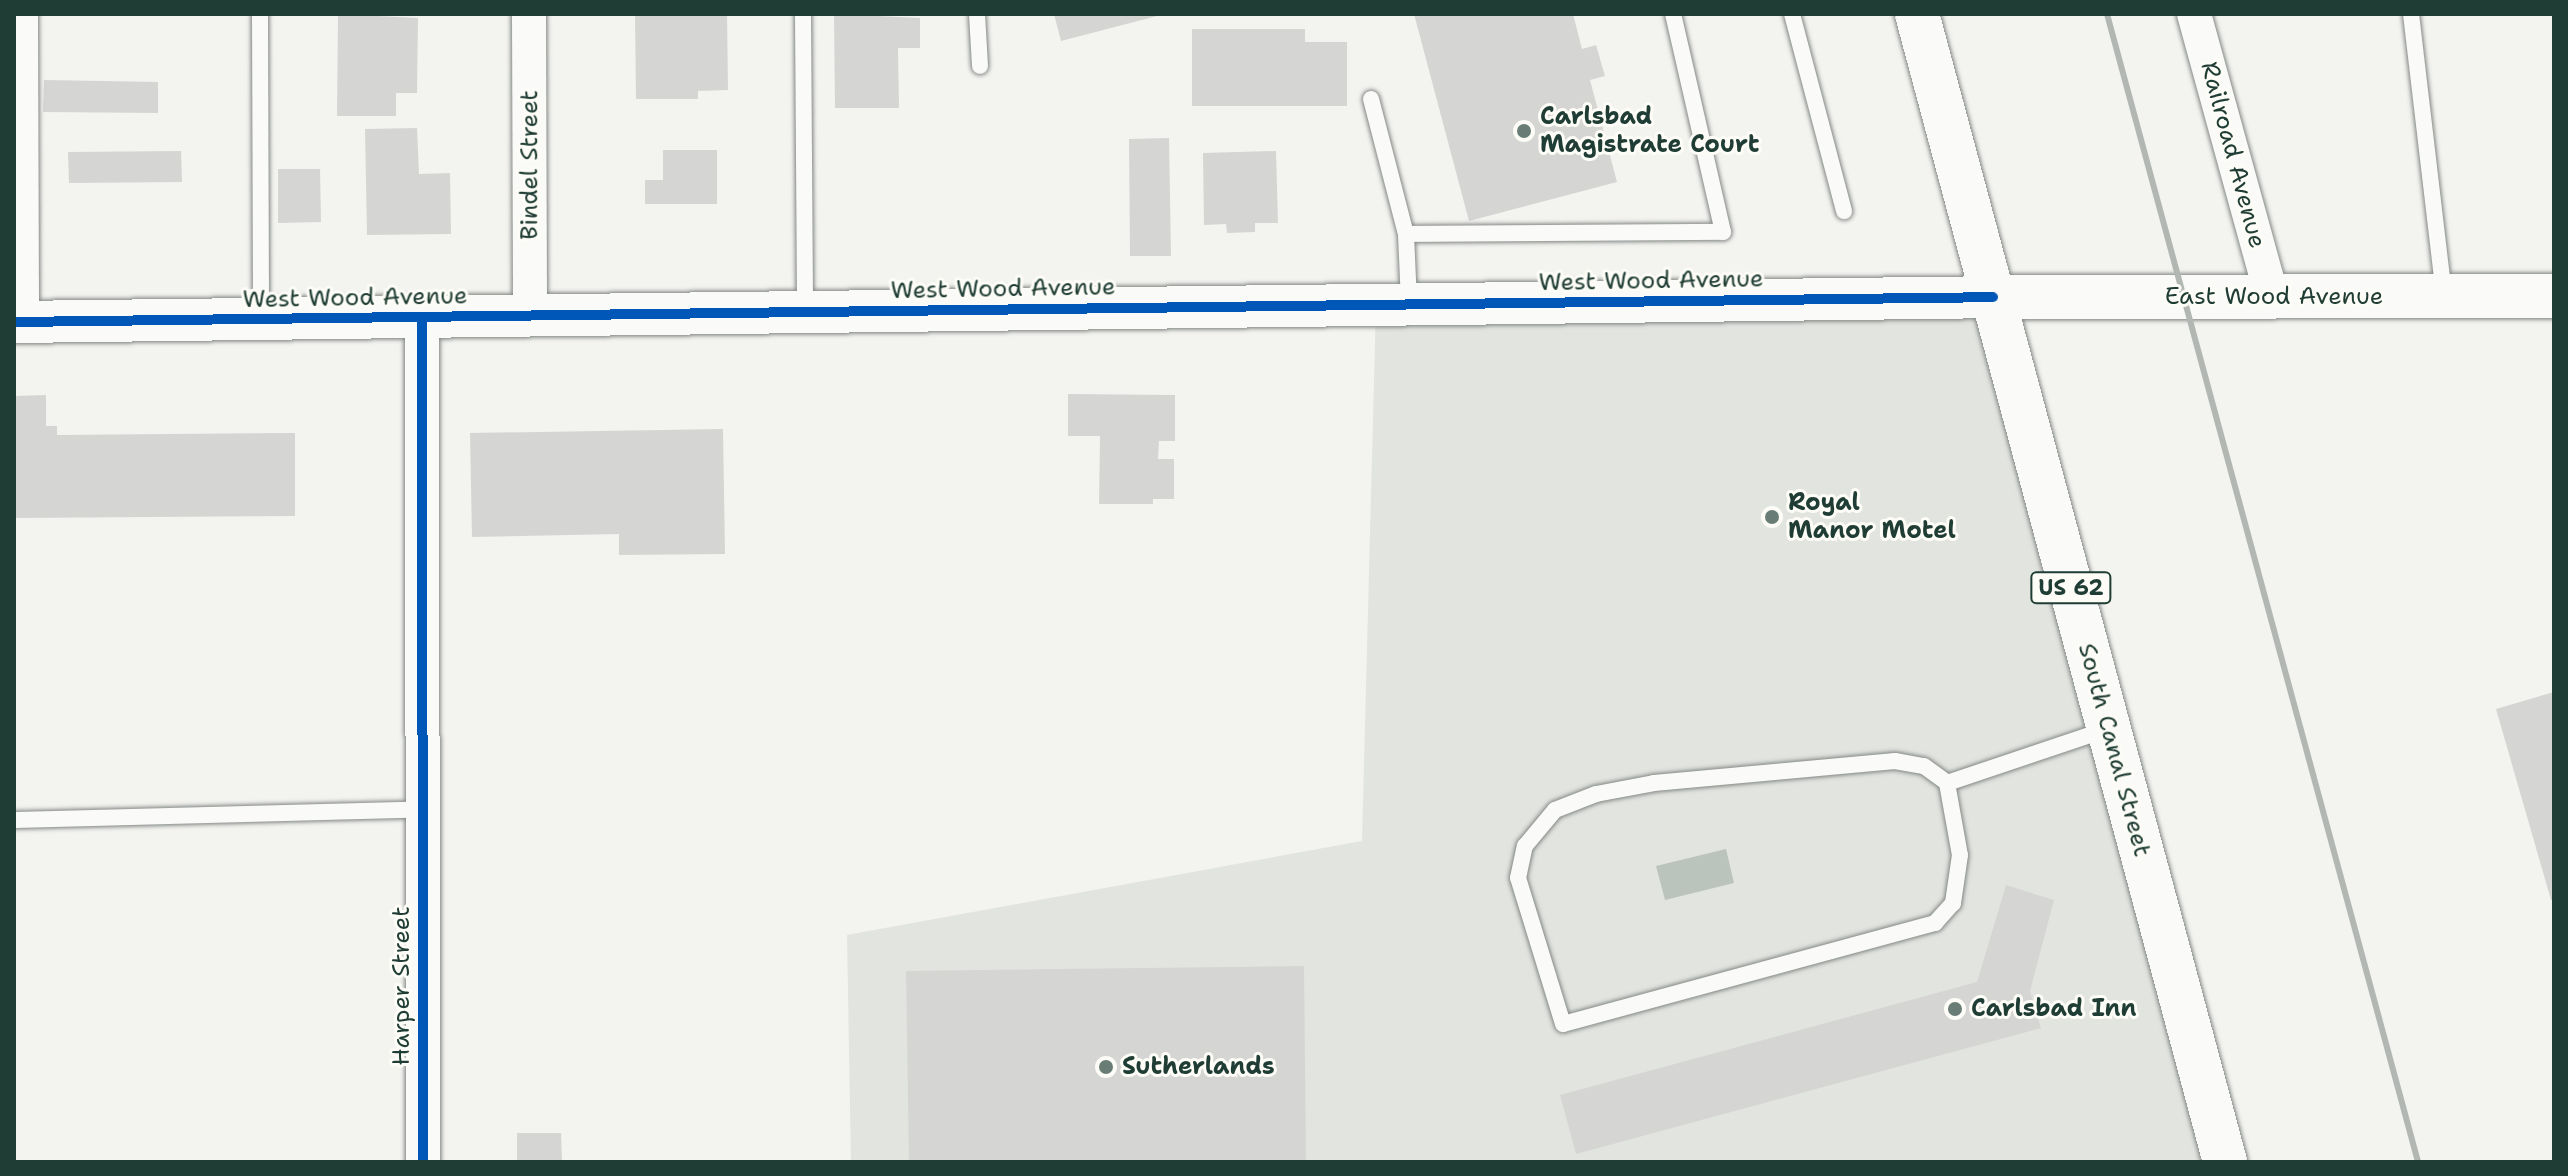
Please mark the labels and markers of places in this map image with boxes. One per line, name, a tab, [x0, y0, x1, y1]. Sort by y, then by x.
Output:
place label: Carlsbad Magistrate Court	[1540, 103, 1759, 159]
marker: Carlsbad Magistrate Court	[1515, 122, 1533, 140]
place label: Royal Manor Motel	[1788, 489, 1956, 545]
marker: Royal Manor Motel	[1763, 508, 1781, 526]
place label: Carlsbad Inn	[1971, 995, 2136, 1023]
marker: Carlsbad Inn	[1946, 1000, 1964, 1018]
place label: Sutherlands	[1122, 1053, 1275, 1081]
marker: Sutherlands	[1097, 1058, 1115, 1076]

